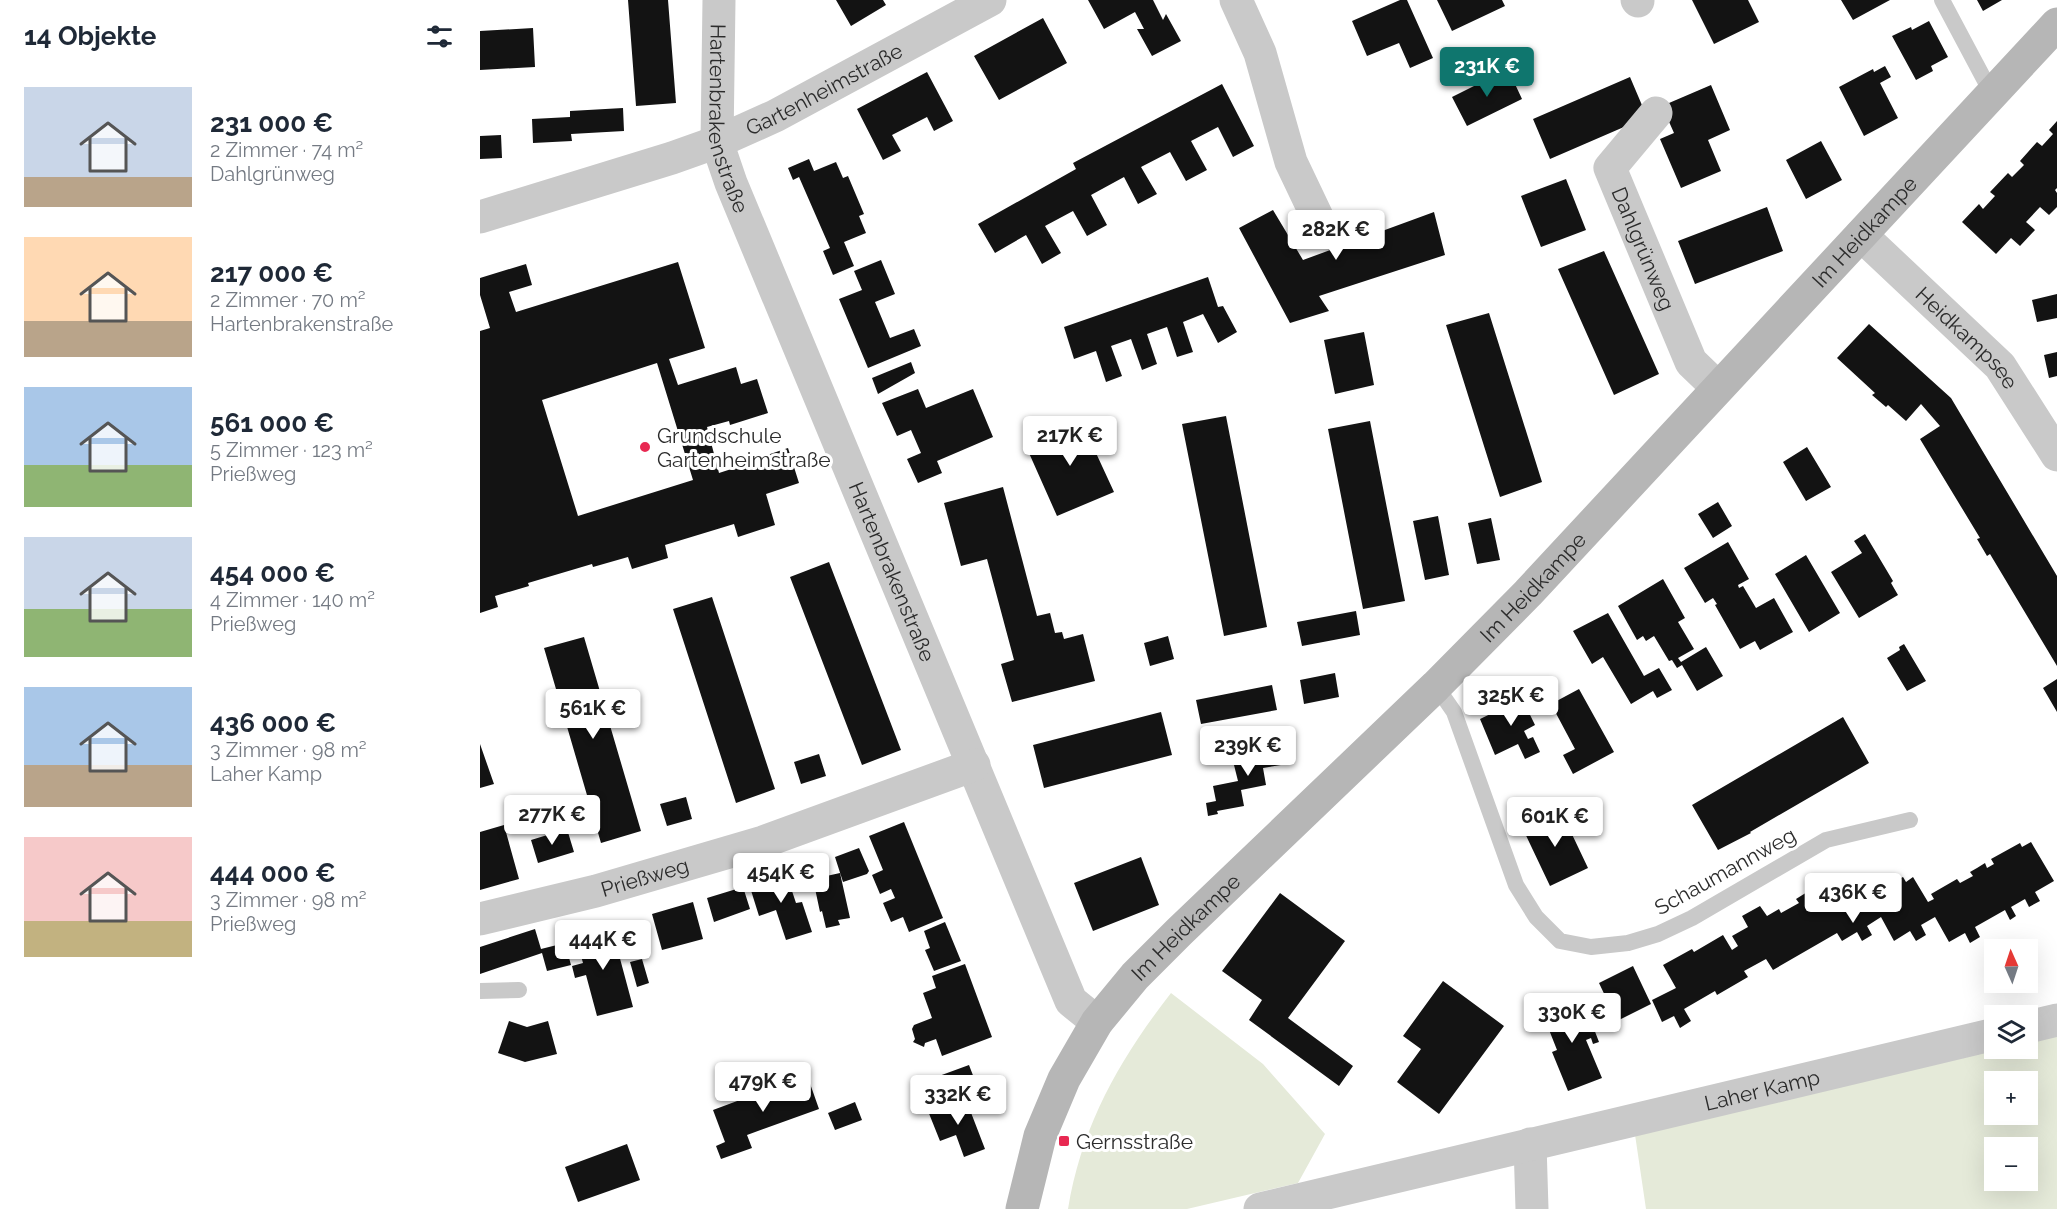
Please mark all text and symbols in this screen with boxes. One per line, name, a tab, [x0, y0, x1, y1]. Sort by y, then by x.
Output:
icon: filters	[423, 20, 456, 53]
text: 14 Objekte	[24, 21, 156, 51]
street label: Hartenbrakenstraße	[704, 24, 754, 216]
street label: Gartenheimstraße	[742, 37, 906, 140]
pin: 231K €	[1438, 47, 1536, 98]
text: 231K €	[1454, 54, 1520, 78]
text: 231 000 €	[210, 108, 333, 138]
icon: home	[72, 111, 144, 183]
text: 2 Zimmer · 74 m²	[210, 138, 363, 162]
text: Dahlgrünweg	[210, 162, 335, 186]
street label: Im Heidkampe	[1806, 171, 1922, 292]
street label: Dahlgrünweg	[1607, 183, 1680, 314]
pin: 282K €	[1287, 210, 1385, 261]
text: 282K €	[1302, 217, 1370, 241]
text: 217 000 €	[210, 258, 333, 288]
icon: home	[72, 261, 144, 333]
street label: Heidkampsee	[1911, 281, 2024, 393]
text: 2 Zimmer · 70 m²	[210, 288, 366, 312]
text: Hartenbrakenstraße	[210, 312, 393, 336]
text: 561 000 €	[210, 408, 334, 438]
icon: home	[72, 411, 144, 483]
pin: 217K €	[1021, 416, 1119, 467]
place label: Grundschule Gartenheimstraße	[657, 423, 831, 472]
text: 217K €	[1037, 423, 1103, 447]
text: 5 Zimmer · 123 m²	[210, 438, 373, 462]
marker: Grundschule Gartenheimstraße	[638, 440, 652, 454]
text: Prießweg	[210, 462, 296, 486]
street label: Hartenbrakenstraße	[844, 478, 941, 665]
street label: Im Heidkampe	[1474, 527, 1591, 647]
text: 454 000 €	[210, 558, 335, 588]
icon: home	[72, 561, 144, 633]
text: 4 Zimmer · 140 m²	[210, 588, 375, 612]
text: Prießweg	[210, 612, 296, 636]
pin: 325K €	[1462, 676, 1560, 727]
text: 325K €	[1477, 683, 1545, 707]
pin: 561K €	[544, 689, 642, 740]
text: 561K €	[560, 696, 627, 720]
text: 436 000 €	[210, 708, 336, 738]
icon: home	[72, 711, 144, 783]
pin: 239K €	[1199, 726, 1297, 777]
text: 239K €	[1214, 733, 1282, 757]
text: 3 Zimmer · 98 m²	[210, 738, 367, 762]
text: Laher Kamp	[210, 762, 322, 786]
pin: 277K €	[503, 795, 601, 846]
pin: 601K €	[1506, 797, 1604, 848]
text: 277K €	[518, 802, 586, 826]
text: 601K €	[1521, 804, 1589, 828]
street label: Schaumannweg	[1650, 822, 1800, 920]
street label: Prießweg	[598, 852, 692, 901]
pin: 454K €	[732, 853, 830, 904]
text: 444 000 €	[210, 858, 336, 888]
text: 454K €	[747, 860, 815, 884]
icon: home	[72, 861, 144, 933]
street label: Im Heidkampe	[1126, 868, 1245, 985]
pin: 436K €	[1804, 873, 1902, 924]
text: 436K €	[1819, 880, 1887, 904]
text: 3 Zimmer · 98 m²	[210, 888, 367, 912]
text: Prießweg	[210, 912, 296, 936]
pin: 444K €	[554, 920, 652, 971]
text: 444K €	[569, 927, 637, 951]
north arrow	[1984, 939, 2038, 993]
map controls	[1984, 939, 2038, 1191]
pin: 330K €	[1523, 993, 1621, 1044]
text: 330K €	[1538, 1000, 1606, 1024]
button: layers	[1984, 1005, 2038, 1059]
pin: 479K €	[714, 1062, 812, 1113]
street label: Laher Kamp	[1702, 1064, 1822, 1115]
text: 479K €	[729, 1069, 797, 1093]
button: +	[1984, 1071, 2038, 1125]
pin: 332K €	[909, 1075, 1007, 1126]
text: 332K €	[924, 1082, 992, 1106]
place label: Gernsstraße	[1076, 1129, 1193, 1154]
marker: Gernsstraße	[1057, 1134, 1071, 1148]
button: −	[1984, 1137, 2038, 1191]

